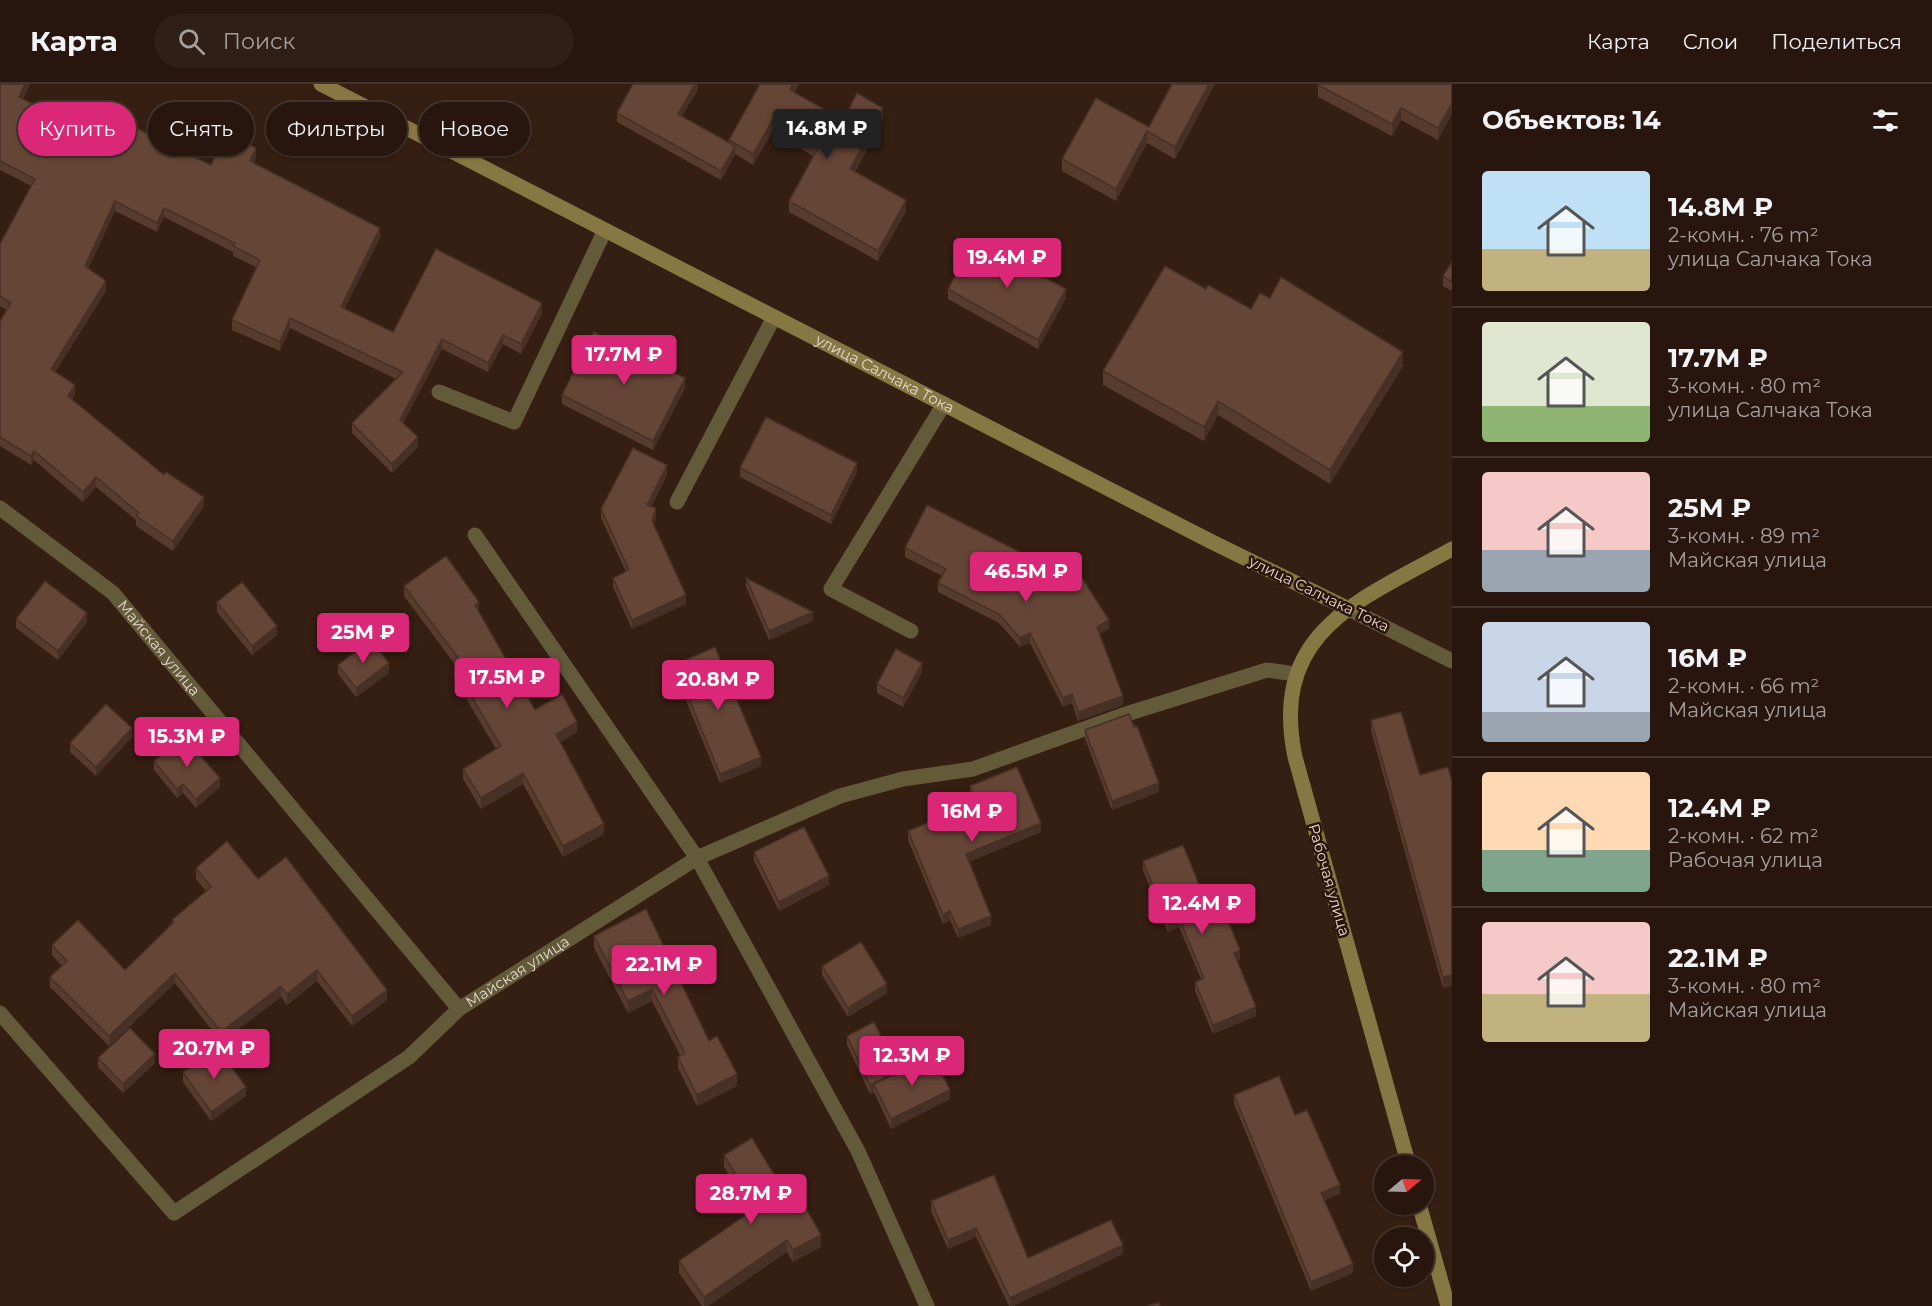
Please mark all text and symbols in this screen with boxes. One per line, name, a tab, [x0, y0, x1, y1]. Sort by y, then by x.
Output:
search box	[154, 14, 574, 68]
text: Карта	[30, 24, 118, 58]
icon: search	[175, 25, 208, 58]
text: Поиск	[223, 28, 295, 55]
text: Карта	[1587, 29, 1650, 54]
text: Слои	[1683, 29, 1738, 54]
text: Поделиться	[1771, 29, 1902, 54]
chip: Купить	[18, 102, 136, 156]
chip: Снять	[148, 102, 254, 156]
chip: Фильтры	[266, 102, 407, 156]
chip: Новое	[419, 102, 530, 156]
text: Объектов: 14	[1482, 104, 1661, 136]
icon: filters	[1869, 104, 1902, 137]
pin: 14.8M ₽	[772, 109, 882, 160]
text: 14.8M ₽	[787, 116, 867, 140]
text: 14.8M ₽	[1668, 191, 1773, 223]
icon: home	[1530, 195, 1602, 267]
text: 2-комн. · 76 m²	[1668, 223, 1819, 247]
pin: 19.4M ₽	[952, 238, 1062, 289]
text: 19.4M ₽	[967, 245, 1047, 269]
text: улица Салчака Тока	[1668, 247, 1873, 271]
street label: улица Салчака Тока	[812, 329, 958, 417]
pin: 17.7M ₽	[569, 335, 679, 386]
text: 17.7M ₽	[586, 342, 662, 366]
text: 17.7M ₽	[1668, 342, 1768, 374]
icon: home	[1530, 346, 1602, 418]
text: 3-комн. · 80 m²	[1668, 374, 1821, 398]
text: улица Салчака Тока	[1668, 398, 1873, 422]
text: 25M ₽	[1668, 492, 1751, 524]
icon: home	[1530, 496, 1602, 568]
text: 3-комн. · 89 m²	[1668, 524, 1820, 548]
text: Майская улица	[1668, 548, 1827, 572]
street label: улица Салчака Тока	[1245, 551, 1392, 636]
pin: 46.5M ₽	[971, 552, 1081, 603]
text: 46.5M ₽	[984, 559, 1068, 583]
street label: Майская улица	[114, 596, 205, 700]
pin: 25M ₽	[321, 613, 405, 664]
text: 25M ₽	[331, 620, 395, 644]
text: 16M ₽	[1668, 642, 1747, 674]
icon: home	[1530, 646, 1602, 718]
pin: 17.5M ₽	[452, 658, 562, 709]
pin: 20.8M ₽	[663, 660, 773, 711]
text: 17.5M ₽	[469, 665, 545, 689]
text: 20.8M ₽	[676, 667, 760, 691]
text: 2-комн. · 66 m²	[1668, 674, 1819, 698]
text: Майская улица	[1668, 698, 1827, 722]
pin: 15.3M ₽	[132, 717, 242, 768]
text: 15.3M ₽	[148, 724, 226, 748]
pin: 16M ₽	[930, 792, 1014, 843]
text: 12.4M ₽	[1668, 792, 1771, 824]
icon: home	[1530, 796, 1602, 868]
text: 16M ₽	[942, 799, 1002, 823]
street label: Рабочая улица	[1304, 821, 1355, 938]
text: 2-комн. · 62 m²	[1668, 824, 1819, 848]
text: Рабочая улица	[1668, 848, 1823, 872]
pin: 12.4M ₽	[1147, 884, 1257, 935]
text: 12.4M ₽	[1162, 891, 1242, 915]
street label: Майская улица	[462, 931, 573, 1011]
text: 22.1M ₽	[1668, 942, 1768, 974]
pin: 22.1M ₽	[609, 945, 719, 996]
icon: home	[1530, 946, 1602, 1018]
text: 22.1M ₽	[626, 952, 702, 976]
text: 3-комн. · 80 m²	[1668, 974, 1821, 998]
text: Майская улица	[1668, 998, 1827, 1022]
pin: 20.7M ₽	[159, 1029, 269, 1080]
text: 20.7M ₽	[173, 1036, 255, 1060]
pin: 12.3M ₽	[857, 1036, 967, 1087]
text: 12.3M ₽	[873, 1043, 951, 1067]
north arrow	[1374, 1155, 1434, 1215]
map controls	[1374, 1155, 1434, 1287]
pin: 28.7M ₽	[696, 1174, 806, 1225]
text: 28.7M ₽	[710, 1181, 792, 1205]
button: locate	[1374, 1227, 1434, 1287]

